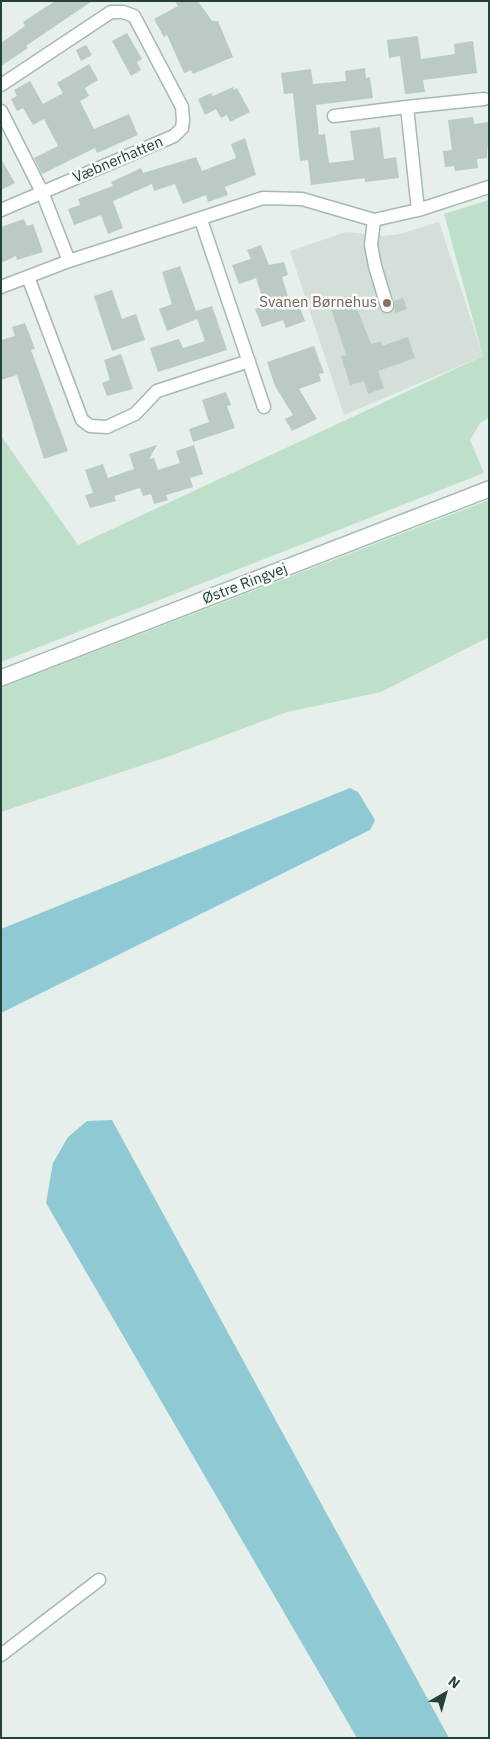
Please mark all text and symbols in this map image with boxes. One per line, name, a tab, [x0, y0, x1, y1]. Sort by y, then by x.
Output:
street label: Væbnerhatten	[70, 133, 166, 187]
place label: Svanen Børnehus	[259, 294, 377, 312]
marker: Svanen Børnehus	[381, 297, 393, 309]
street label: Østre Ringvej	[200, 560, 290, 608]
north arrow	[420, 1669, 470, 1719]
text: N	[445, 1672, 464, 1692]

